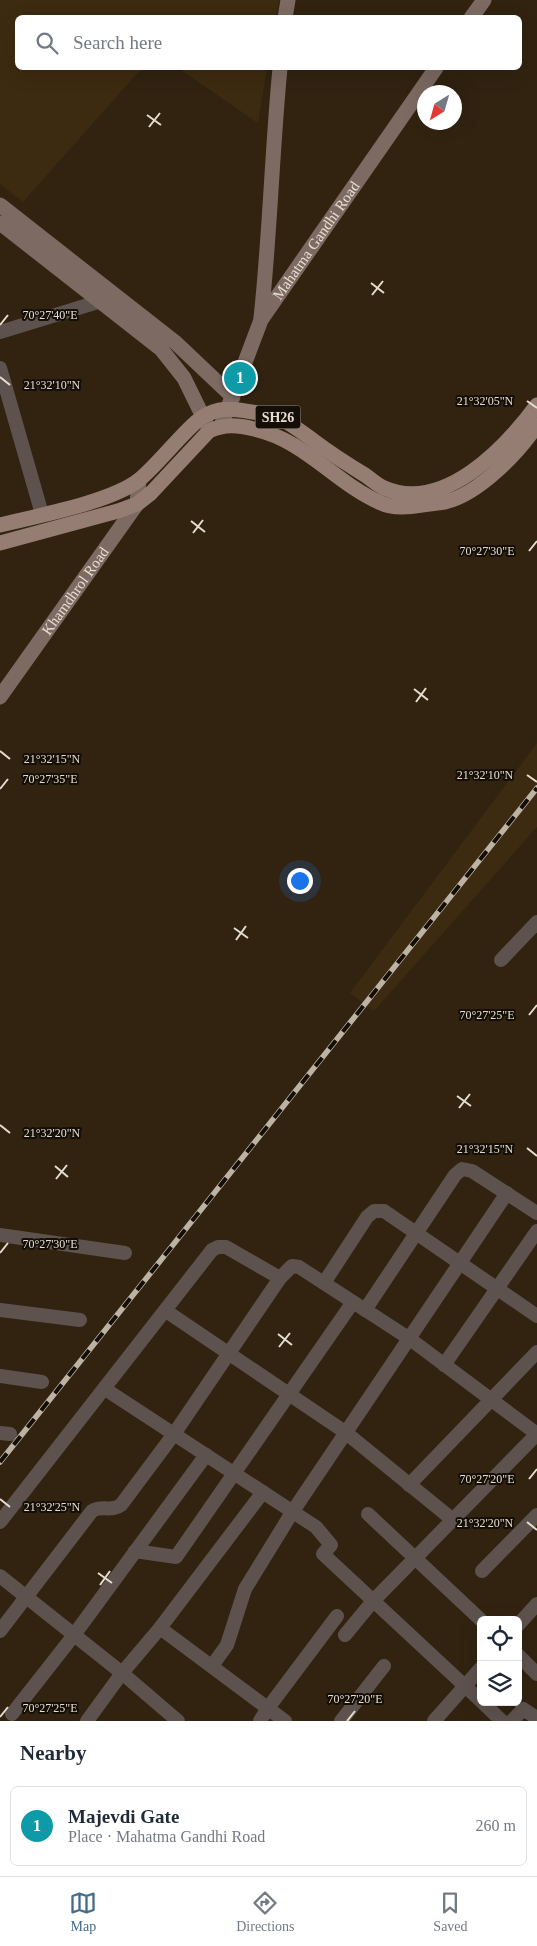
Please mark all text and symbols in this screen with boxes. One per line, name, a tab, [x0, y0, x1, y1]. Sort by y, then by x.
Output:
search box	[15, 15, 522, 70]
icon: search	[33, 29, 61, 57]
text: Search here	[73, 32, 162, 53]
north arrow	[417, 85, 462, 130]
street label: Mahatma Gandhi Road	[270, 178, 363, 303]
text: 70°27'40"E	[22, 308, 78, 322]
pin: 1	[224, 359, 256, 397]
text: 21°32'10"N	[24, 378, 81, 392]
text: 21°32'05"N	[457, 394, 514, 408]
road number: SH26	[256, 406, 300, 428]
street label: Khamdhrol Road	[39, 544, 112, 638]
text: 70°27'30"E	[459, 544, 515, 558]
text: 21°32'15"N	[24, 752, 81, 766]
text: 21°32'10"N	[457, 768, 514, 782]
text: 70°27'35"E	[22, 772, 78, 786]
your location	[287, 868, 313, 894]
text: 70°27'25"E	[459, 1008, 515, 1022]
text: 21°32'20"N	[24, 1126, 81, 1140]
text: 21°32'15"N	[457, 1142, 514, 1156]
text: 70°27'30"E	[22, 1237, 78, 1251]
text: 70°27'20"E	[459, 1472, 515, 1486]
text: 21°32'25"N	[24, 1500, 81, 1514]
text: 21°32'20"N	[457, 1516, 514, 1530]
map controls	[477, 1616, 522, 1706]
button: locate	[477, 1616, 522, 1661]
button: layers	[477, 1661, 522, 1706]
text: 70°27'20"E	[327, 1692, 383, 1706]
text: 70°27'25"E	[22, 1701, 78, 1715]
text: Nearby	[20, 1741, 87, 1765]
text: Majevdi Gate	[68, 1806, 179, 1827]
text: 1	[33, 1817, 41, 1834]
text: 260 m	[476, 1817, 516, 1834]
text: Place · Mahatma Gandhi Road	[68, 1828, 265, 1845]
tab: Map	[69, 1889, 97, 1935]
tab: Directions	[236, 1889, 295, 1935]
tab: Saved	[433, 1889, 468, 1935]

